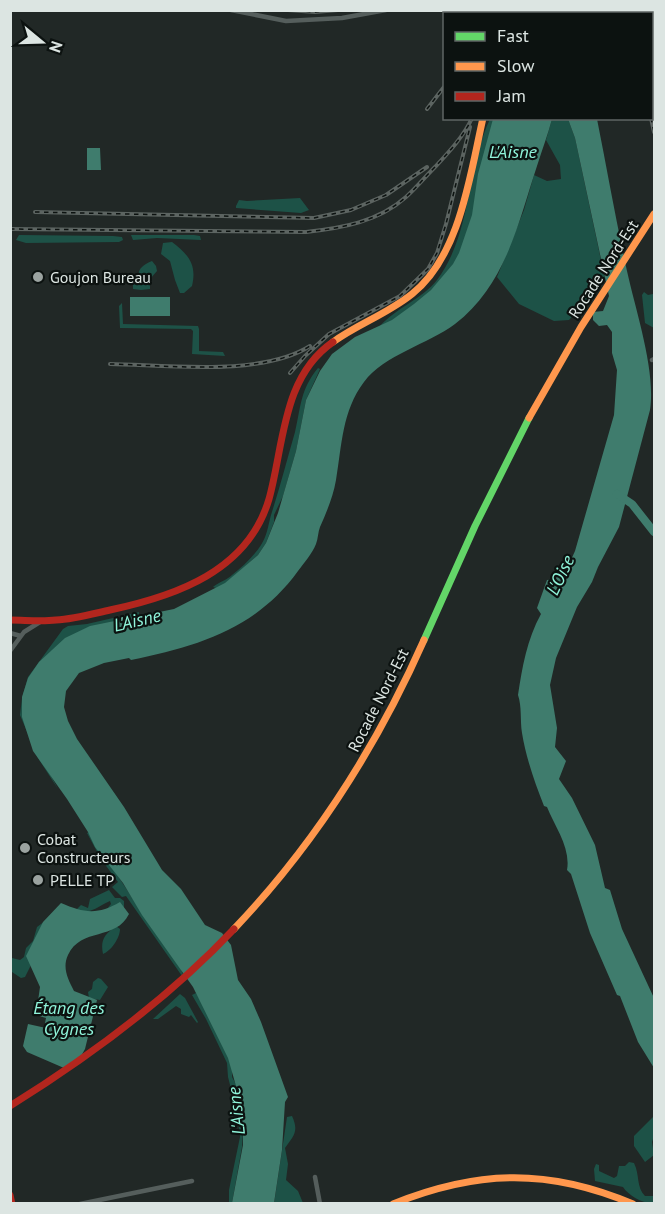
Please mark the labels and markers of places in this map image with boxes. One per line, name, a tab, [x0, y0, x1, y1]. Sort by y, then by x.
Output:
place label: Goujon Bureau	[50, 267, 151, 287]
marker: Goujon Bureau	[31, 270, 45, 284]
place label: Cobat Constructeurs	[37, 829, 131, 867]
marker: Cobat Constructeurs	[18, 841, 32, 855]
place label: PELLE TP	[50, 870, 114, 890]
marker: PELLE TP	[31, 873, 45, 887]

